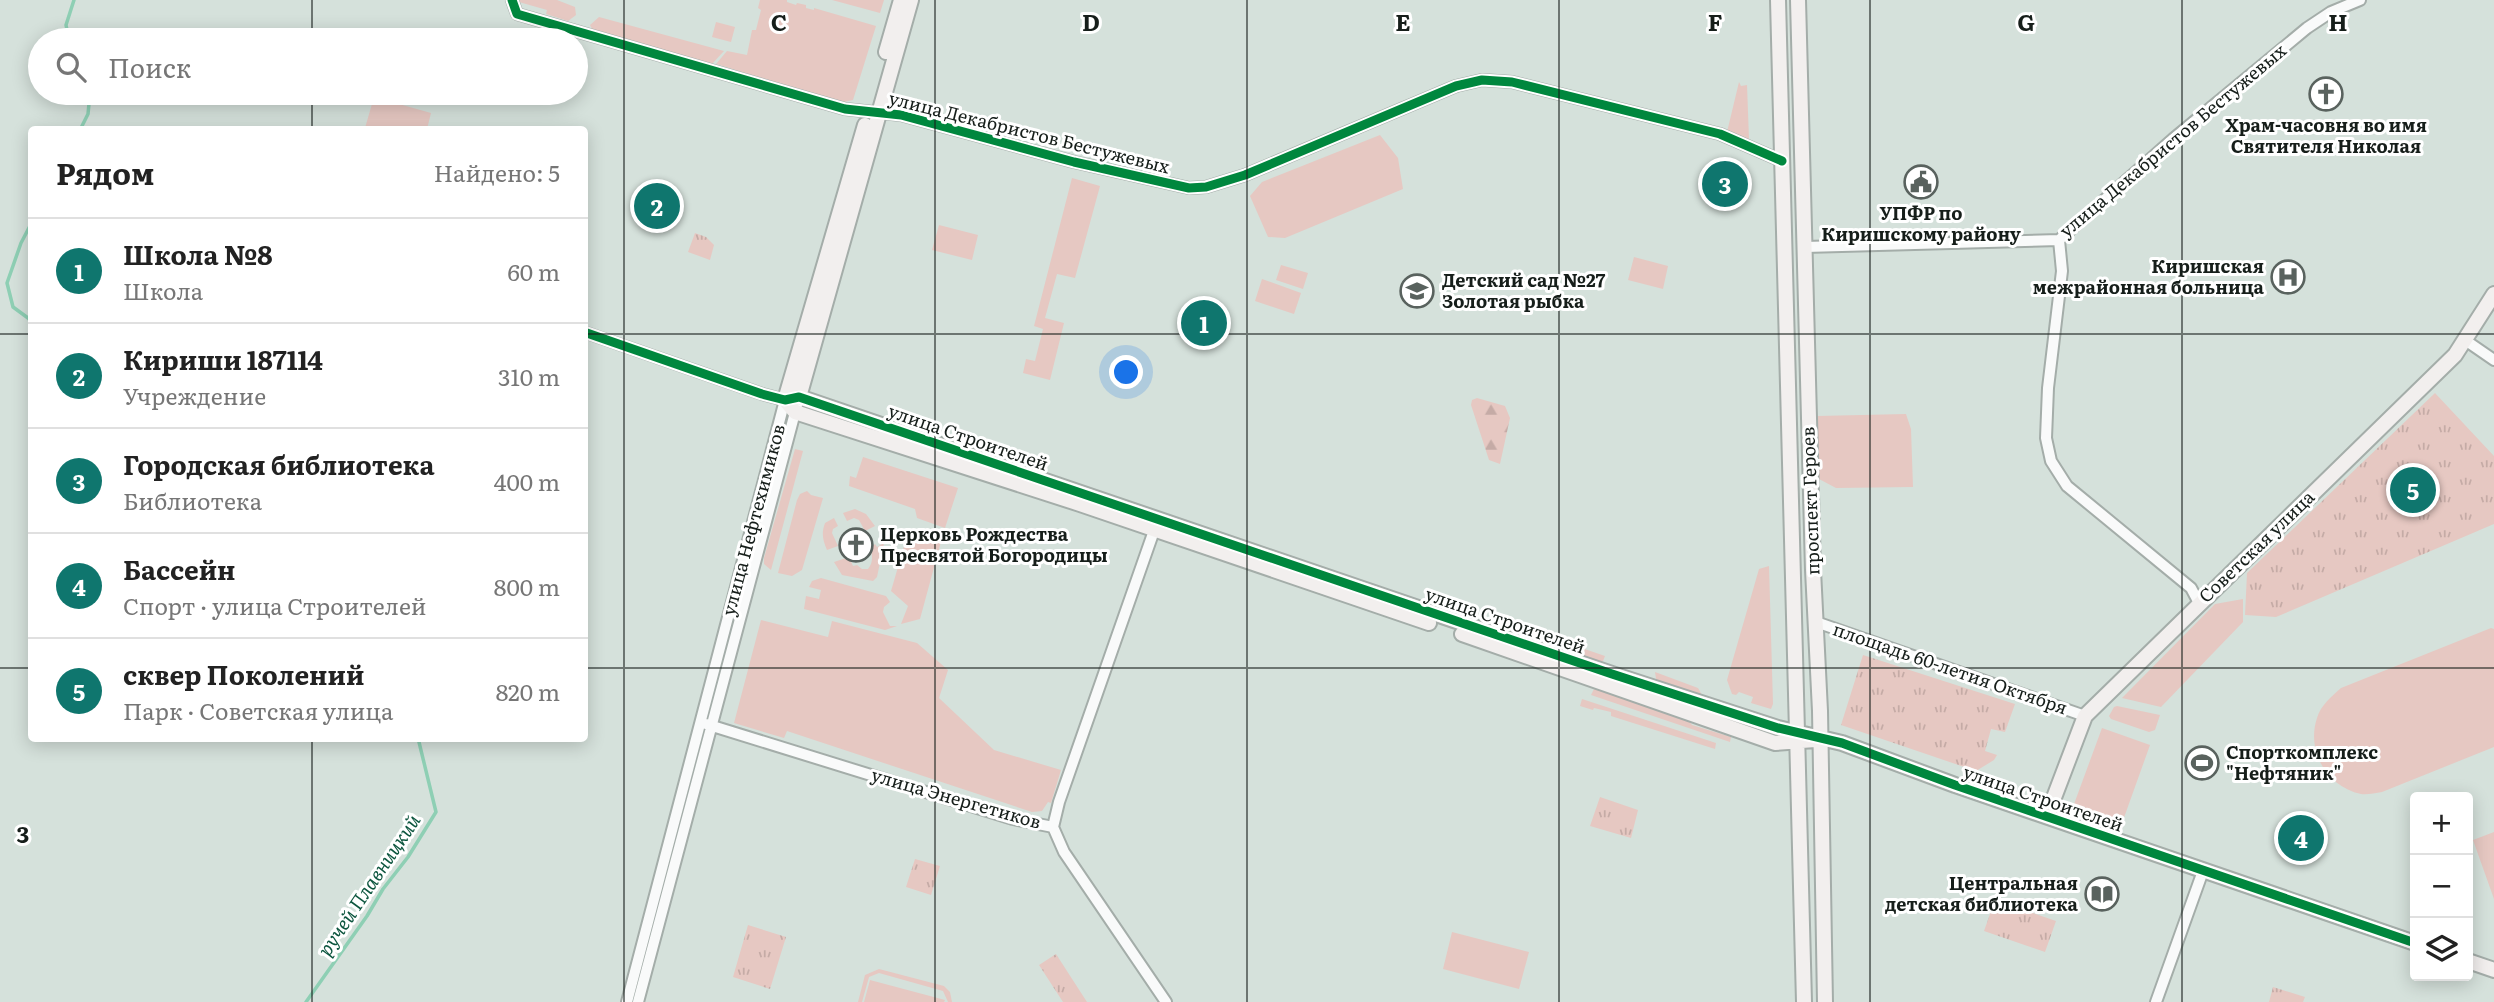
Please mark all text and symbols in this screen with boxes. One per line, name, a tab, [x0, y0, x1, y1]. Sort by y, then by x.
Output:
text: C	[771, 4, 787, 38]
text: D	[1082, 4, 1100, 38]
text: E	[1395, 4, 1411, 38]
text: F	[1708, 4, 1723, 38]
text: G	[2017, 4, 2035, 38]
text: H	[2328, 4, 2348, 38]
search box	[28, 28, 588, 105]
street label: улица Декабристов Бестужевых	[2053, 36, 2292, 243]
text: Поиск	[108, 47, 191, 86]
icon: search	[52, 48, 90, 86]
church icon: Храм-часовня во имя Святителя Николая	[2307, 75, 2345, 113]
street label: улица Декабристов Бестужевых	[886, 84, 1174, 180]
place label: Храм-часовня во имя Святителя Николая	[2225, 111, 2427, 159]
text: Рядом	[56, 150, 154, 194]
text: Найдено: 5	[434, 155, 560, 189]
pin: 3	[1702, 158, 1748, 210]
public building icon: УПФР по Киришскому району	[1902, 163, 1940, 201]
pin: 2	[634, 180, 680, 232]
place label: УПФР по Киришскому району	[1821, 199, 2021, 247]
text: Школа №8	[123, 234, 273, 273]
place label: Киришская межрайонная больница	[2033, 252, 2265, 300]
text: 1	[74, 254, 84, 288]
text: 60 m	[507, 254, 560, 288]
hospital icon: Киришская межрайонная больница	[2269, 258, 2307, 296]
place label: Детский сад №27 Золотая рыбка	[1442, 266, 1605, 314]
school or university icon: Детский сад №27 Золотая рыбка	[1398, 272, 1436, 310]
text: Школа	[123, 273, 203, 307]
pin: 1	[1181, 297, 1227, 349]
text: Кириши 187114	[123, 339, 323, 378]
your location	[1109, 355, 1143, 389]
text: 2	[73, 359, 85, 393]
text: 310 m	[498, 359, 560, 393]
text: Учреждение	[123, 378, 266, 412]
street label: улица Строителей	[885, 397, 1052, 477]
street label: улица Нефтехимиков	[714, 421, 791, 618]
street label: проспект Героев	[1793, 426, 1826, 576]
text: Городская библиотека	[123, 444, 435, 483]
text: 3	[73, 464, 85, 498]
text: 400 m	[494, 464, 560, 498]
pin: 5	[2390, 464, 2436, 516]
text: Библиотека	[123, 483, 262, 517]
street label: Советская улица	[2192, 483, 2320, 608]
place label: Церковь Рождества Пресвятой Богородицы	[880, 520, 1108, 568]
church icon: Церковь Рождества Пресвятой Богородицы	[837, 526, 875, 564]
text: Бассейн	[123, 549, 236, 588]
text: 4	[72, 569, 86, 603]
text: 800 m	[494, 569, 560, 603]
street label: улица Строителей	[1422, 580, 1589, 660]
text: Спорт · улица Строителей	[123, 588, 427, 622]
street label: площадь 60-летия Октября	[1830, 615, 2071, 720]
text: сквер Поколений	[123, 654, 364, 693]
text: 5	[73, 674, 85, 708]
text: 820 m	[496, 674, 560, 708]
text: Парк · Советская улица	[123, 693, 393, 727]
place label: Спорткомплекс "Нефтяник"	[2226, 738, 2378, 786]
sports icon: Спорткомплекс "Нефтяник"	[2183, 744, 2221, 782]
street label: улица Строителей	[1960, 758, 2127, 838]
street label: улица Энергетиков	[868, 760, 1044, 835]
map controls	[2410, 792, 2473, 981]
button: +	[2410, 792, 2473, 855]
water label: ручей Плавницкий	[310, 807, 427, 961]
pin: 4	[2278, 812, 2324, 864]
text: 3	[17, 816, 29, 850]
button: −	[2410, 855, 2473, 918]
place label: Центральная детская библиотека	[1885, 869, 2079, 917]
library icon: Центральная детская библиотека	[2083, 875, 2121, 913]
button: layers	[2410, 918, 2473, 981]

